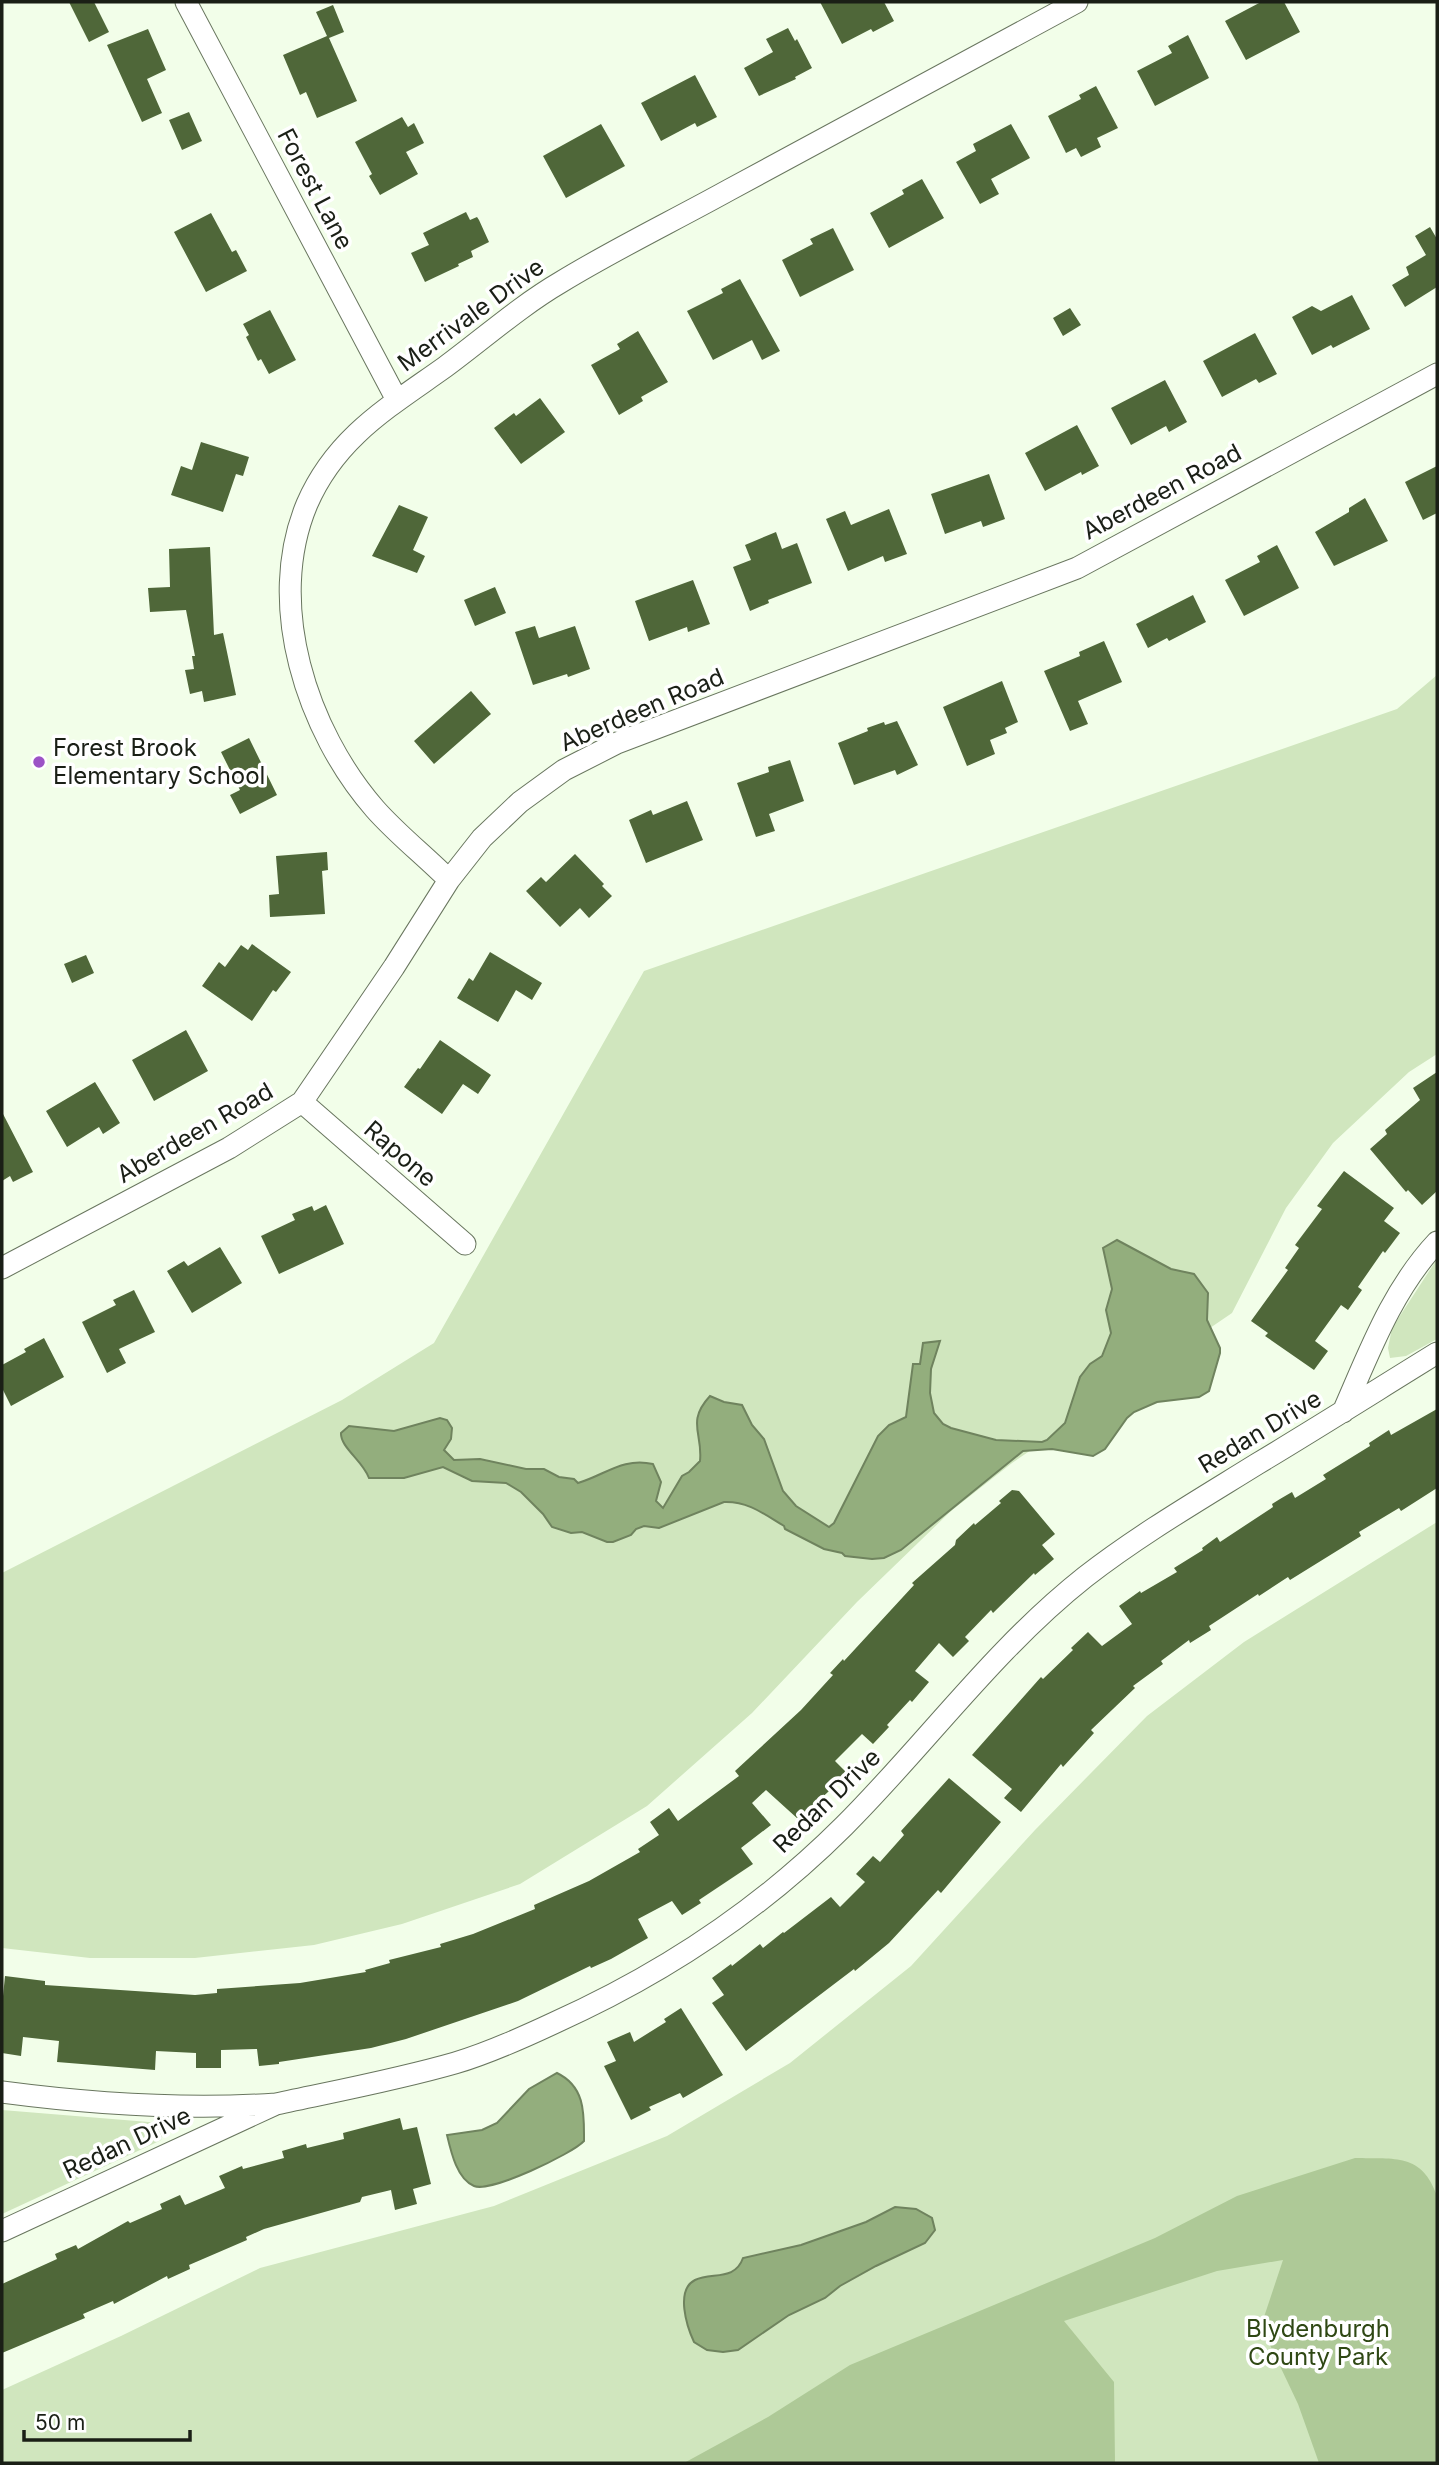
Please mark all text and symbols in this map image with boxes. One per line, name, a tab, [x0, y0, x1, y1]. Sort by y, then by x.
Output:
street label: Forest Lane	[271, 123, 359, 254]
street label: Merrivale Drive	[392, 252, 549, 377]
street label: Aberdeen Road	[1078, 438, 1246, 546]
street label: Aberdeen Road	[555, 662, 728, 757]
place label: Forest Brook Elementary School	[53, 733, 265, 790]
marker: Forest Brook Elementary School	[31, 754, 47, 770]
street label: Aberdeen Road	[112, 1076, 278, 1189]
street label: Rapone	[358, 1114, 442, 1193]
street label: Redan Drive	[1193, 1384, 1326, 1479]
street label: Redan Drive	[767, 1742, 886, 1859]
street label: Redan Drive	[58, 2100, 195, 2185]
park label: Blydenburgh County Park	[1246, 2314, 1390, 2371]
scale bar	[24, 2398, 191, 2442]
text: 50 m	[35, 2410, 85, 2435]

